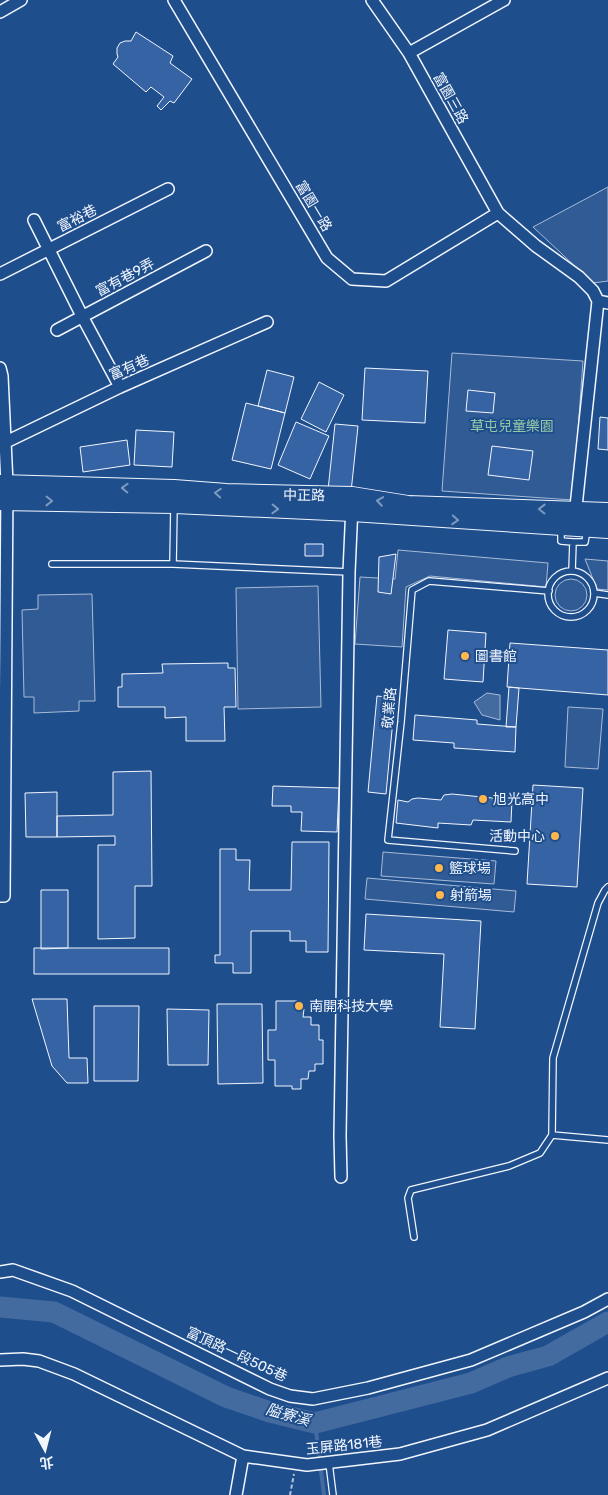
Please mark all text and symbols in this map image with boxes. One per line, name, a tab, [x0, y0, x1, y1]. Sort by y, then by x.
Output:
street label: 富園三路	[430, 70, 472, 127]
street label: 富園一路	[292, 178, 335, 235]
street label: 富裕巷	[55, 201, 100, 236]
street label: 富有巷9弄	[93, 255, 158, 300]
street label: 富有巷	[107, 351, 152, 384]
park label: 草屯兒童樂園	[470, 418, 554, 435]
one-way arrow	[121, 482, 129, 493]
one-way arrow	[213, 487, 221, 498]
street label: 中正路	[283, 487, 325, 504]
one-way arrow	[45, 496, 53, 507]
one-way arrow	[375, 496, 384, 506]
one-way arrow	[271, 504, 279, 515]
one-way arrow	[538, 504, 546, 514]
one-way arrow	[451, 514, 459, 525]
place label: 圖書館	[475, 648, 517, 665]
marker: 圖書館	[459, 650, 471, 662]
street label: 敬業路	[379, 686, 400, 730]
place label: 旭光高中	[493, 791, 549, 808]
marker: 旭光高中	[477, 793, 489, 805]
place label: 活動中心	[489, 828, 545, 845]
marker: 活動中心	[549, 830, 561, 842]
place label: 籃球場	[449, 860, 491, 877]
marker: 籃球場	[433, 862, 445, 874]
place label: 射箭場	[450, 887, 492, 904]
marker: 射箭場	[434, 889, 446, 901]
place label: 南開科技大學	[309, 998, 393, 1015]
marker: 南開科技大學	[293, 1000, 305, 1012]
street label: 富頂路一段505巷	[184, 1324, 290, 1385]
water label: 隘寮溪	[264, 1400, 314, 1430]
north arrow	[20, 1425, 70, 1475]
street label: 玉屏路181巷	[305, 1433, 383, 1458]
text: 北	[39, 1453, 55, 1472]

